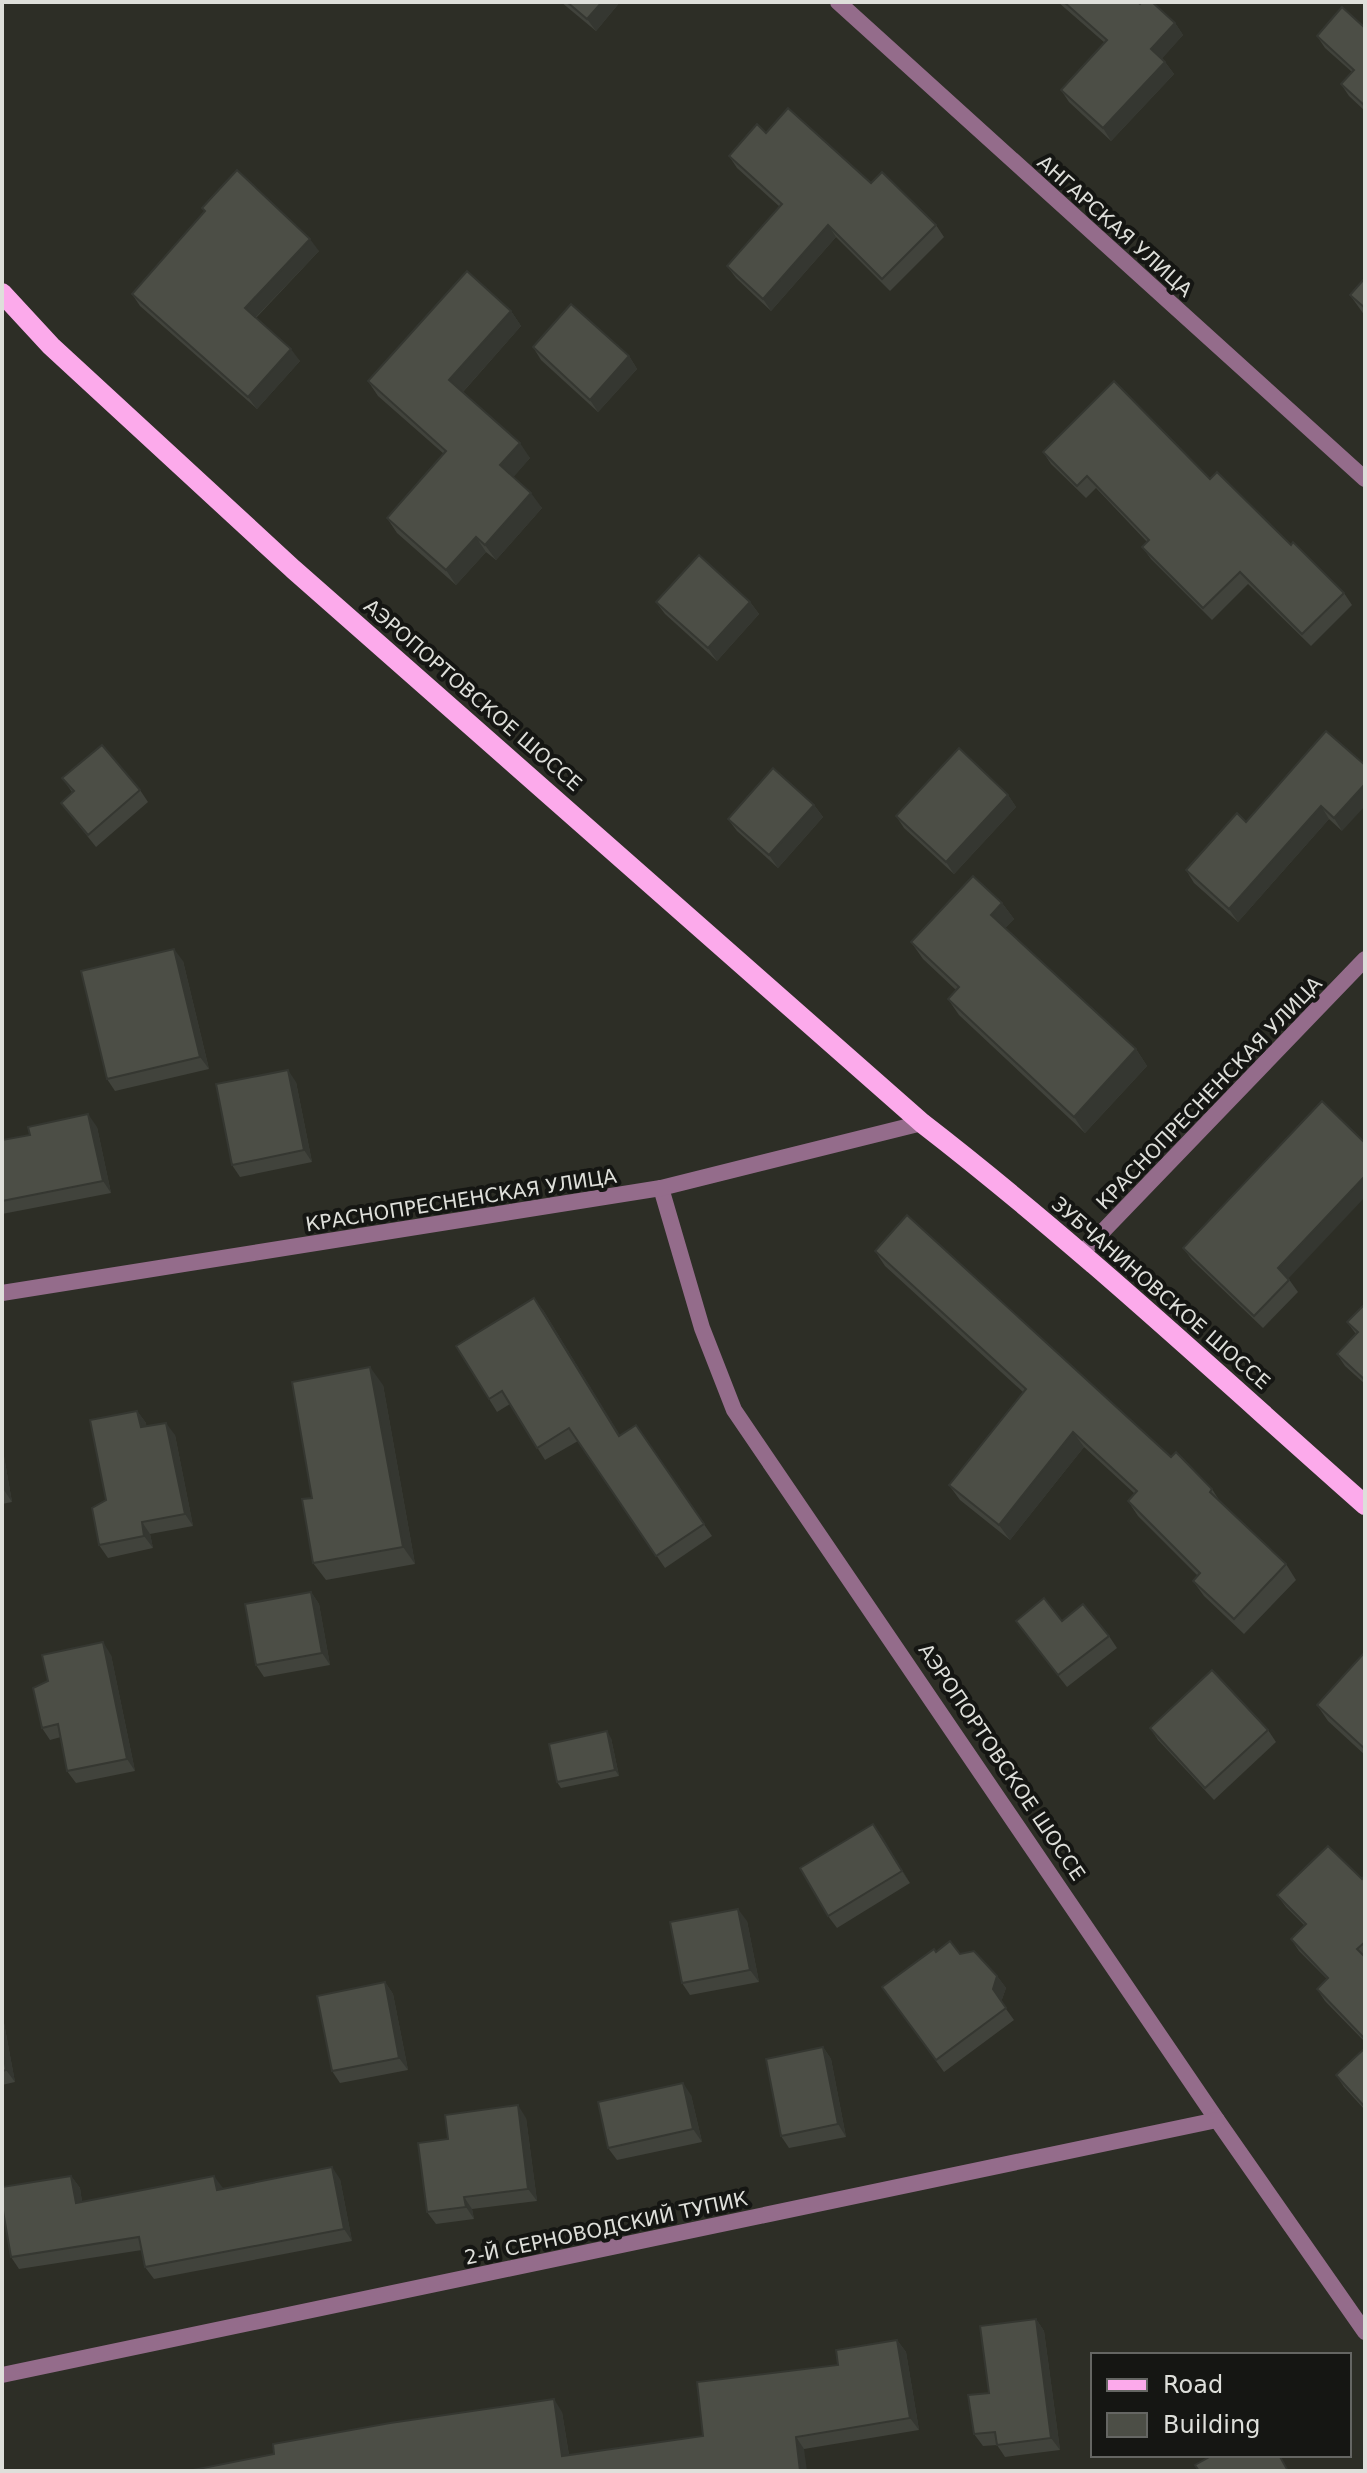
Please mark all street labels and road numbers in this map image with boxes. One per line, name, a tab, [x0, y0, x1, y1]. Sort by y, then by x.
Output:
street label: АНГАРСКАЯ УЛИЦА	[1033, 150, 1198, 302]
street label: АЭРОПОРТОВСКОЕ ШОССЕ	[359, 594, 587, 796]
street label: КРАСНОПРЕСНЕНСКАЯ УЛИЦА	[1091, 971, 1327, 1214]
street label: КРАСНОПРЕСНЕНСКАЯ УЛИЦА	[304, 1163, 619, 1236]
street label: ЗУБЧАНИНОВСКОЕ ШОССЕ	[1047, 1192, 1275, 1394]
street label: АЭРОПОРТОВСКОЕ ШОССЕ	[914, 1639, 1090, 1885]
street label: 2-Й СЕРНОВОДСКИЙ ТУПИК	[462, 2186, 750, 2270]

